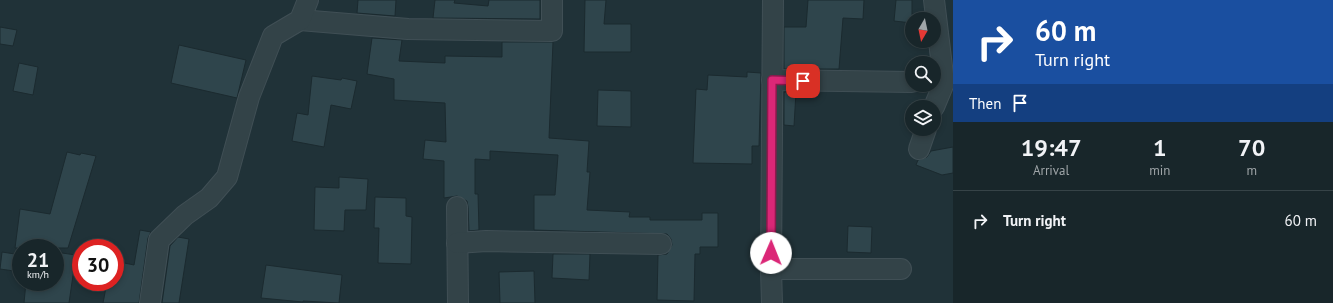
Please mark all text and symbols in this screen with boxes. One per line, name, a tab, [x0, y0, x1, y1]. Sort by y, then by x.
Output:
north arrow	[905, 12, 941, 48]
map controls	[905, 12, 941, 136]
text: 60 m	[1035, 12, 1096, 49]
icon: right	[969, 16, 1021, 68]
text: Turn right	[1035, 48, 1110, 71]
button: search	[905, 56, 941, 92]
pin	[786, 64, 820, 98]
icon: arrive	[792, 70, 814, 92]
icon: arrive	[1009, 92, 1031, 114]
text: Then	[969, 94, 1001, 113]
button: layers	[905, 100, 941, 136]
text: 19:47	[1021, 132, 1082, 163]
text: 1	[1153, 132, 1167, 163]
text: 70	[1238, 132, 1265, 163]
text: Arrival	[1033, 162, 1069, 179]
text: min	[1149, 162, 1170, 179]
text: m	[1246, 162, 1257, 179]
icon: right	[969, 210, 991, 232]
text: Turn right	[1003, 211, 1066, 230]
text: 60 m	[1284, 211, 1317, 230]
position arrow	[750, 232, 792, 274]
speed limit sign: 30	[72, 239, 124, 291]
text: 21	[27, 247, 49, 273]
text: km/h	[27, 268, 49, 281]

